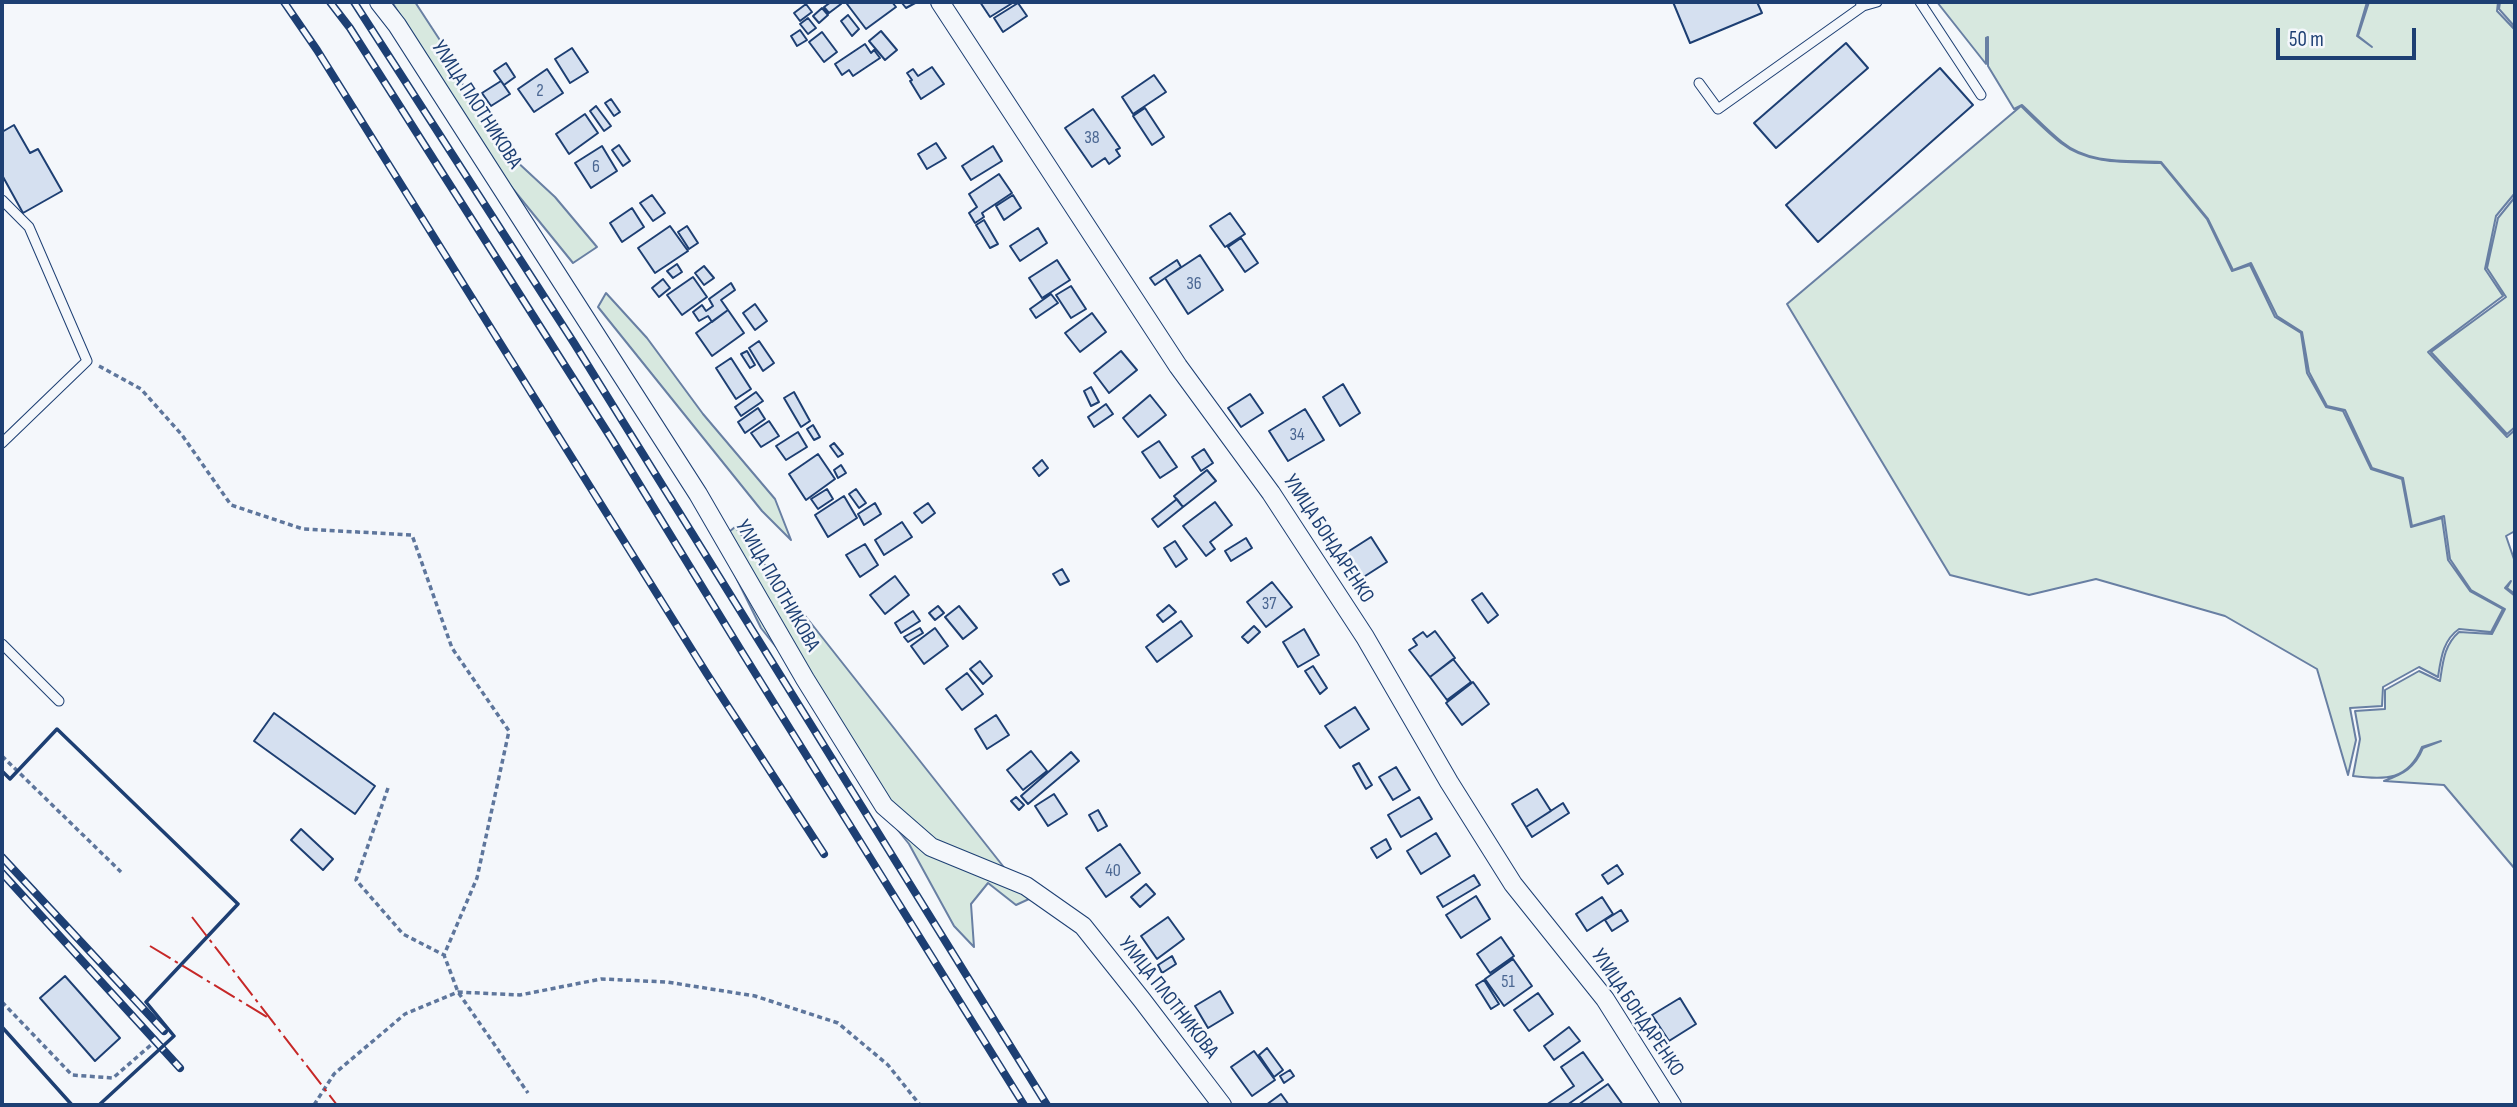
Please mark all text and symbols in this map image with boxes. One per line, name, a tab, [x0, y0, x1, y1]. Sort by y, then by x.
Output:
scale bar	[2279, 14, 2419, 58]
text: 50 m	[2289, 27, 2324, 52]
street label: УЛИЦА ПЛОТНИКОВА	[425, 36, 527, 174]
house number: 2	[536, 80, 544, 102]
house number: 38	[1084, 127, 1100, 149]
house number: 6	[592, 156, 600, 178]
house number: 36	[1186, 273, 1202, 295]
house number: 34	[1289, 424, 1305, 446]
street label: УЛИЦА БОНДАРЕНКО	[1277, 470, 1379, 608]
street label: УЛИЦА ПЛОТНИКОВА	[729, 516, 825, 656]
house number: 37	[1262, 593, 1276, 615]
house number: 40	[1105, 860, 1121, 882]
street label: УЛИЦА ПЛОТНИКОВА	[1113, 932, 1223, 1064]
street label: УЛИЦА БОНДАРЕНКО	[1585, 945, 1689, 1081]
house number: 51	[1501, 971, 1515, 993]

